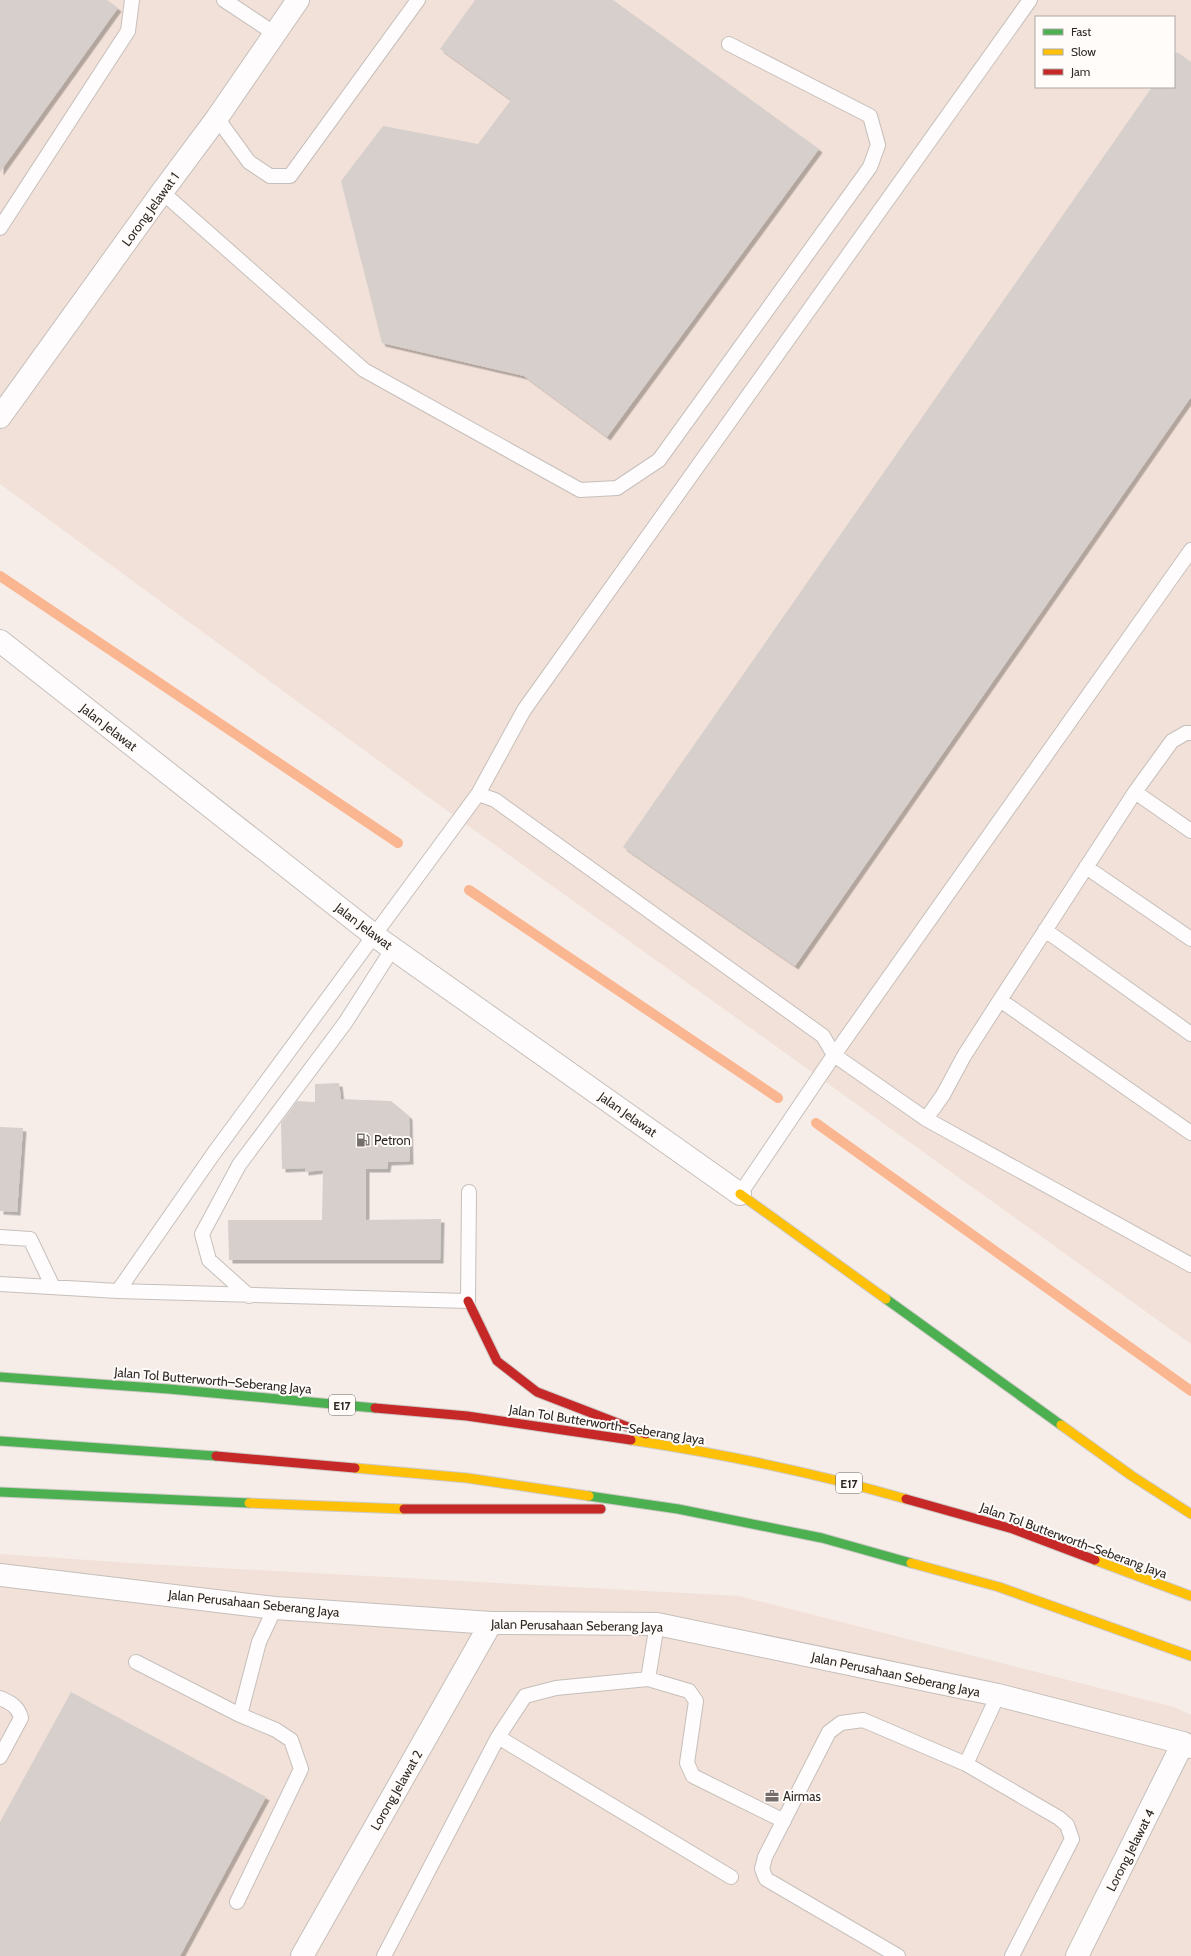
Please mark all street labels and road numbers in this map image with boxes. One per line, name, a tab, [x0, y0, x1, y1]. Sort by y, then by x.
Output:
street label: Lorong Jelawat 1	[118, 169, 182, 249]
street label: Jalan Jelawat	[77, 699, 141, 755]
street label: Jalan Jelawat	[331, 899, 396, 953]
street label: Jalan Jelawat	[595, 1087, 661, 1140]
street label: Jalan Tol Butterworth–Seberang Jaya	[113, 1363, 313, 1397]
road number: E17	[329, 1395, 355, 1415]
street label: Jalan Tol Butterworth–Seberang Jaya	[507, 1400, 707, 1447]
road number: E17	[836, 1473, 862, 1493]
street label: Jalan Tol Butterworth–Seberang Jaya	[977, 1498, 1170, 1582]
street label: Jalan Perusahaan Seberang Jaya	[167, 1586, 341, 1620]
street label: Jalan Perusahaan Seberang Jaya	[490, 1615, 664, 1635]
street label: Jalan Perusahaan Seberang Jaya	[809, 1648, 983, 1700]
street label: Lorong Jelawat 2	[367, 1747, 425, 1833]
street label: Lorong Jelawat 4	[1102, 1806, 1158, 1894]

